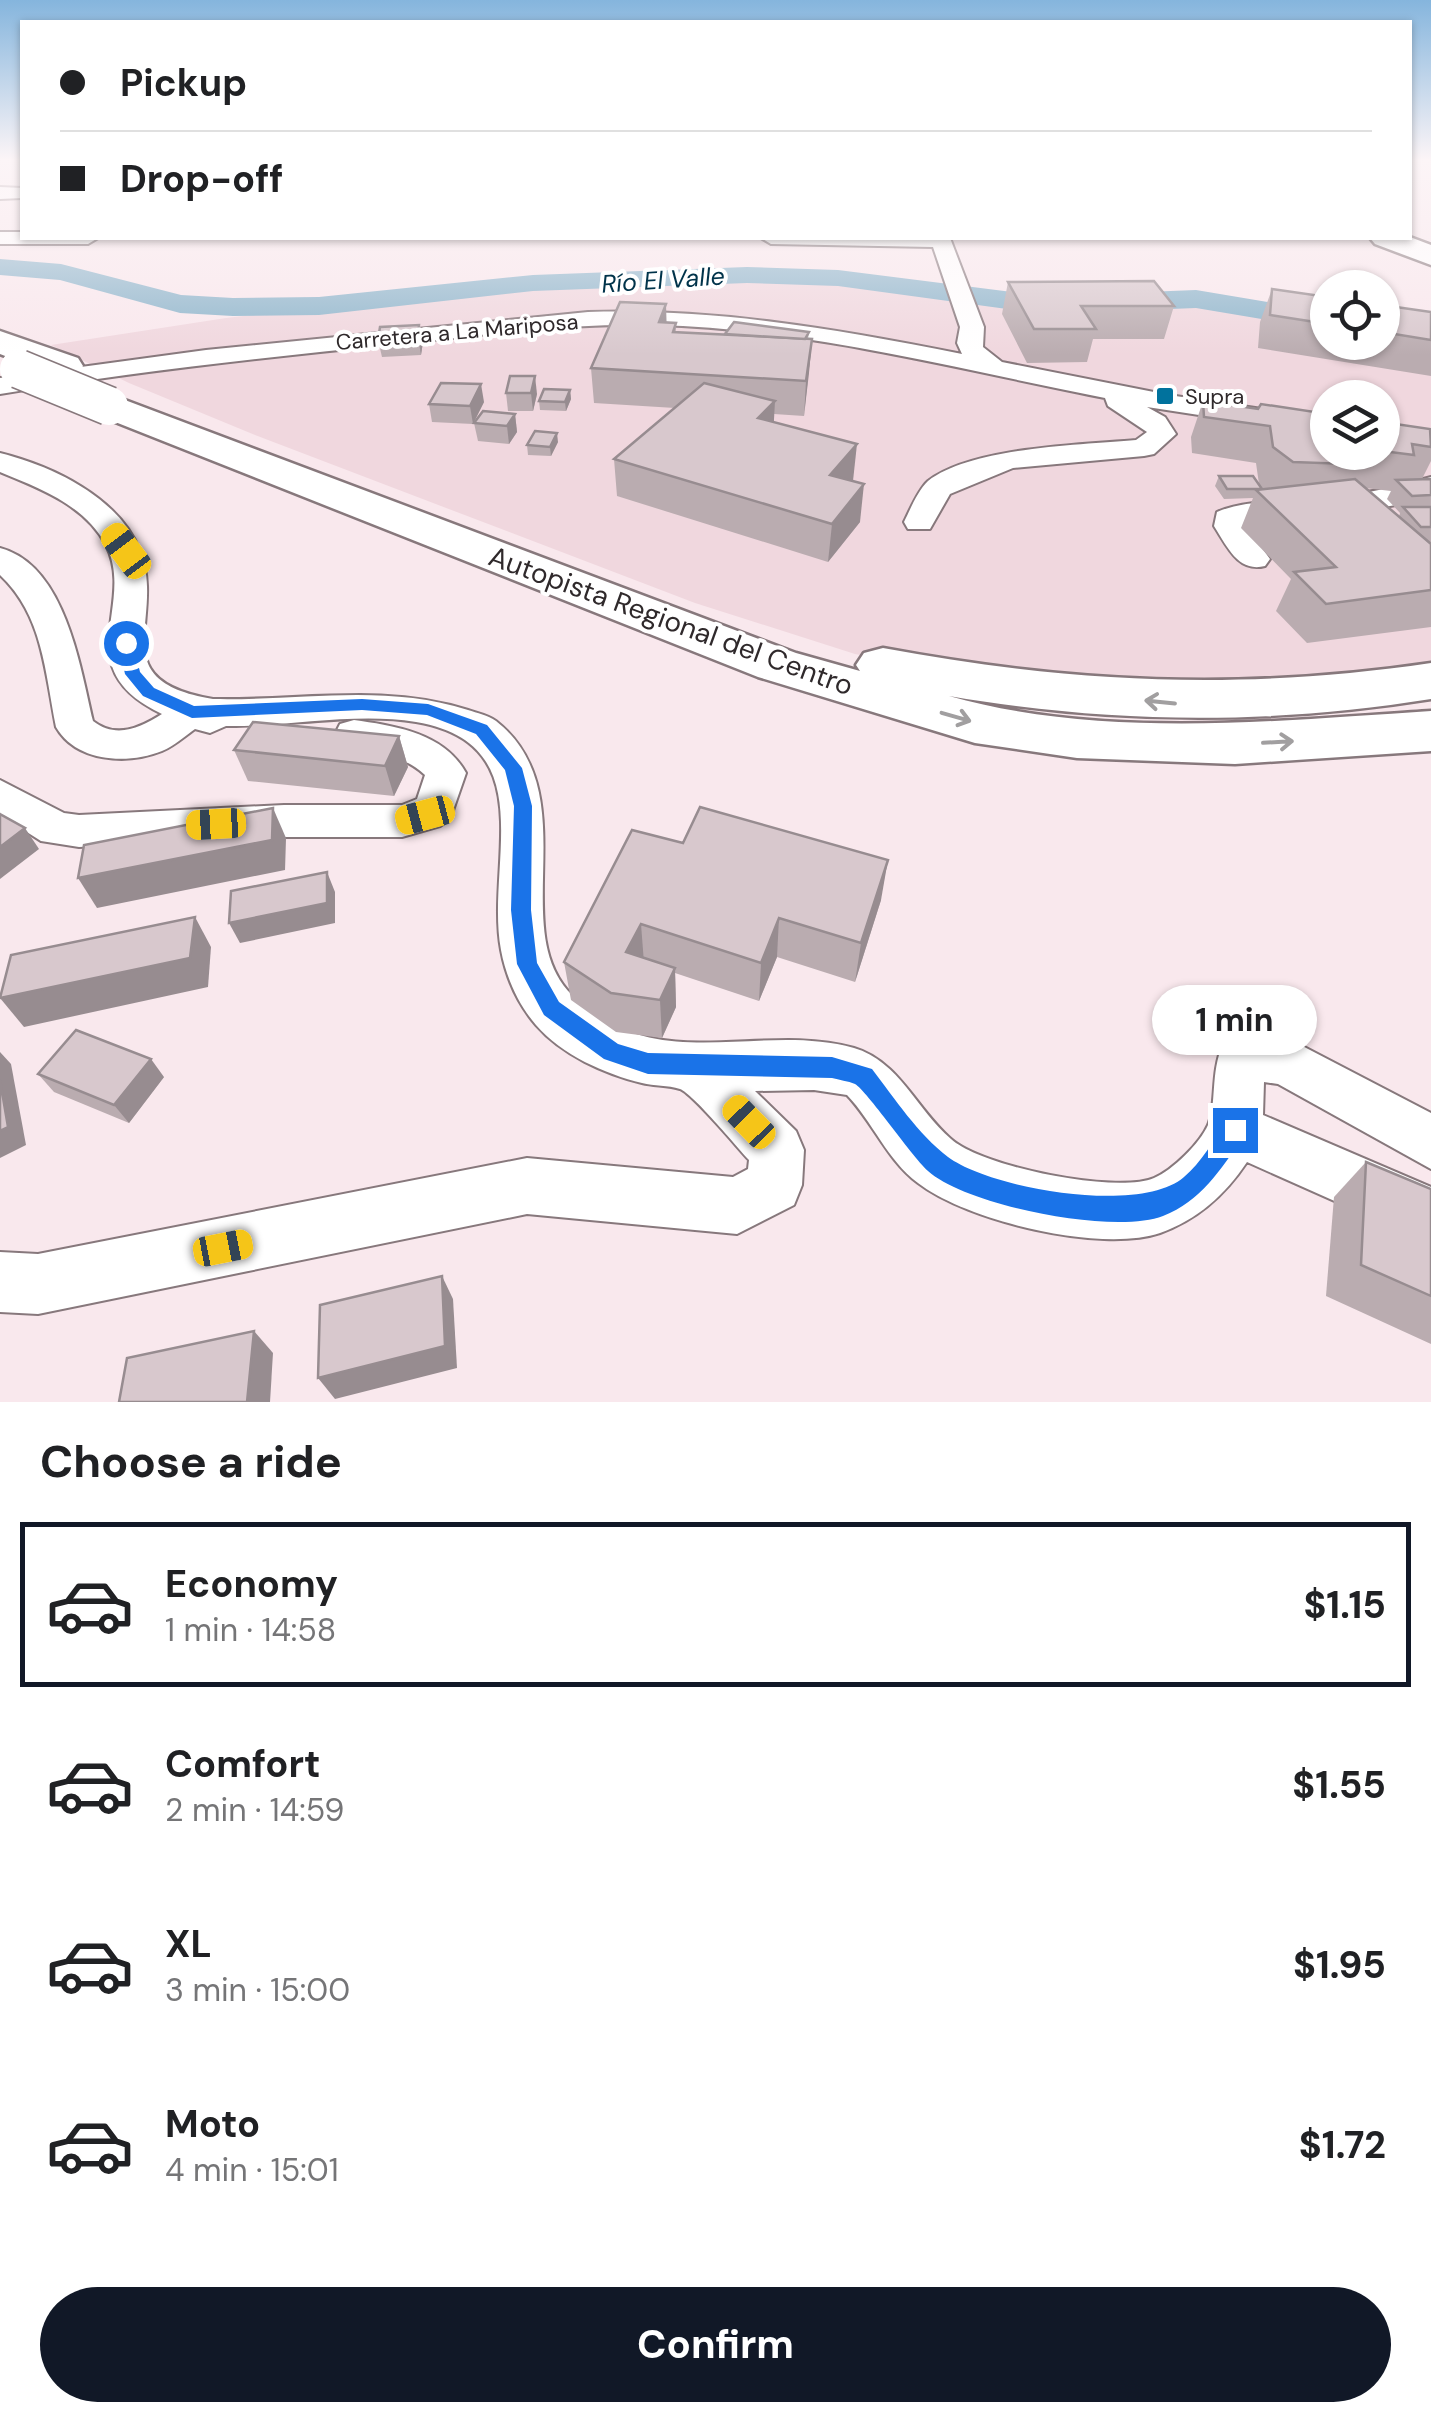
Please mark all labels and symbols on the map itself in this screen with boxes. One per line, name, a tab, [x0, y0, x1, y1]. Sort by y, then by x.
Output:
water label: Río El Valle	[600, 259, 726, 301]
street label: Carretera a La Mariposa	[334, 307, 580, 357]
place label: Supra	[1185, 382, 1244, 411]
marker: Supra	[1154, 385, 1176, 407]
car	[96, 518, 156, 584]
street label: Autopista Regional del Centro	[484, 538, 858, 704]
route start	[104, 621, 149, 666]
one-way arrow	[1145, 693, 1177, 712]
one-way arrow	[939, 709, 971, 728]
one-way arrow	[1262, 732, 1294, 751]
car	[392, 793, 458, 837]
car	[185, 807, 247, 841]
callout: 1 min	[1152, 985, 1318, 1055]
car	[717, 1090, 781, 1154]
route end	[1213, 1108, 1258, 1153]
car	[191, 1228, 255, 1268]

